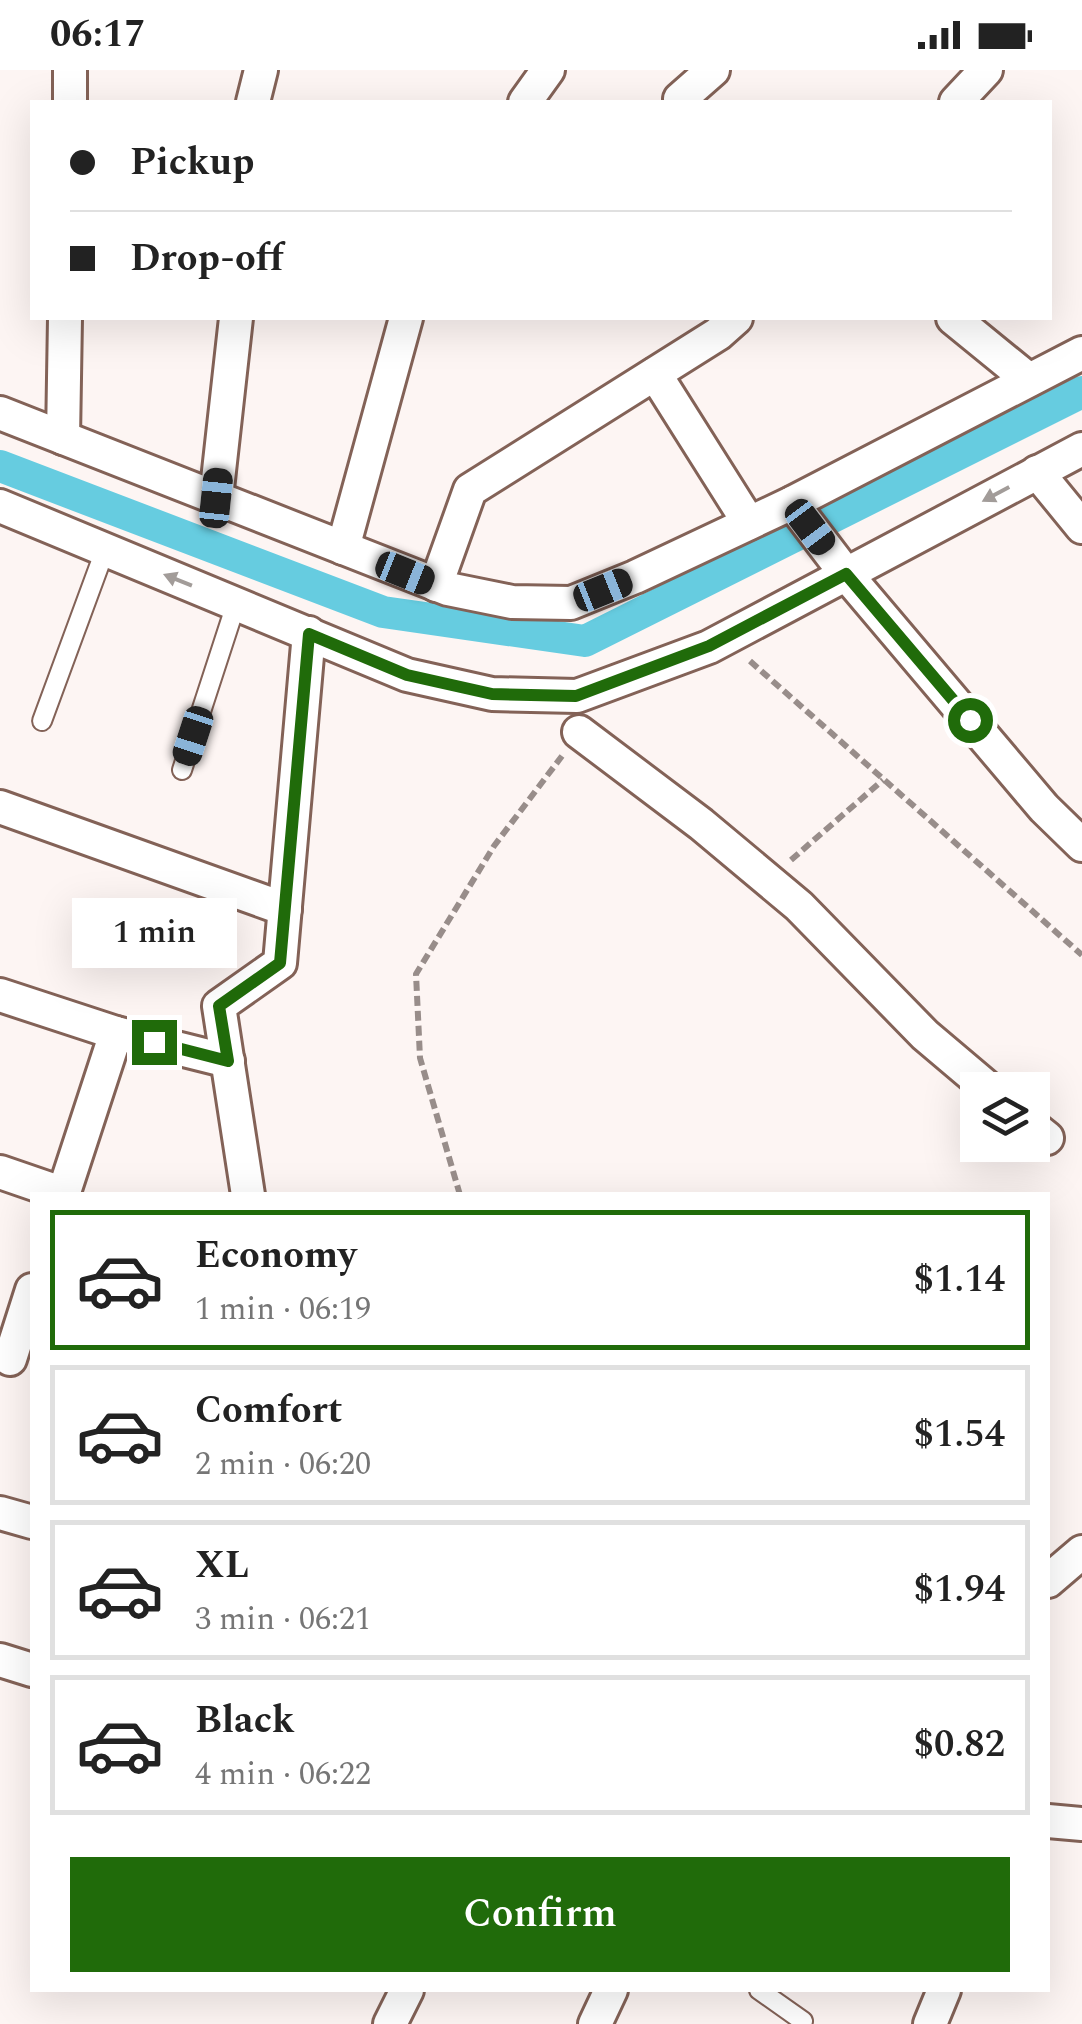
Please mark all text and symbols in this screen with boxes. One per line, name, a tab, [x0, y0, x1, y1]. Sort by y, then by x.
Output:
text: 06:17	[50, 6, 145, 64]
text: Pickup	[130, 134, 254, 192]
text: Drop-off	[130, 230, 284, 288]
car	[198, 467, 234, 529]
one-way arrow	[981, 485, 1010, 502]
car	[780, 494, 840, 560]
car	[372, 548, 438, 598]
car	[570, 565, 636, 615]
one-way arrow	[164, 572, 193, 588]
route start	[948, 698, 993, 743]
car	[169, 703, 217, 769]
callout: 1 min	[72, 897, 236, 967]
text: 1 min	[113, 908, 196, 957]
route end	[132, 1020, 177, 1065]
map controls	[960, 1072, 1050, 1162]
button: layers	[960, 1072, 1050, 1162]
text: Economy	[195, 1227, 356, 1285]
icon: car	[75, 1235, 165, 1325]
text: $1.14	[914, 1251, 1005, 1309]
text: 1 min · 06:19	[195, 1285, 371, 1334]
text: Comfort	[195, 1382, 342, 1440]
icon: car	[75, 1390, 165, 1480]
text: $1.54	[914, 1406, 1005, 1464]
text: 2 min · 06:20	[195, 1440, 371, 1489]
text: XL	[195, 1537, 249, 1595]
icon: car	[75, 1545, 165, 1635]
text: $1.94	[914, 1561, 1005, 1619]
text: 3 min · 06:21	[195, 1595, 371, 1644]
text: Black	[195, 1692, 295, 1750]
icon: car	[75, 1700, 165, 1790]
text: $0.82	[914, 1716, 1005, 1774]
text: 4 min · 06:22	[195, 1750, 371, 1799]
button: Confirm	[70, 1857, 1010, 1972]

